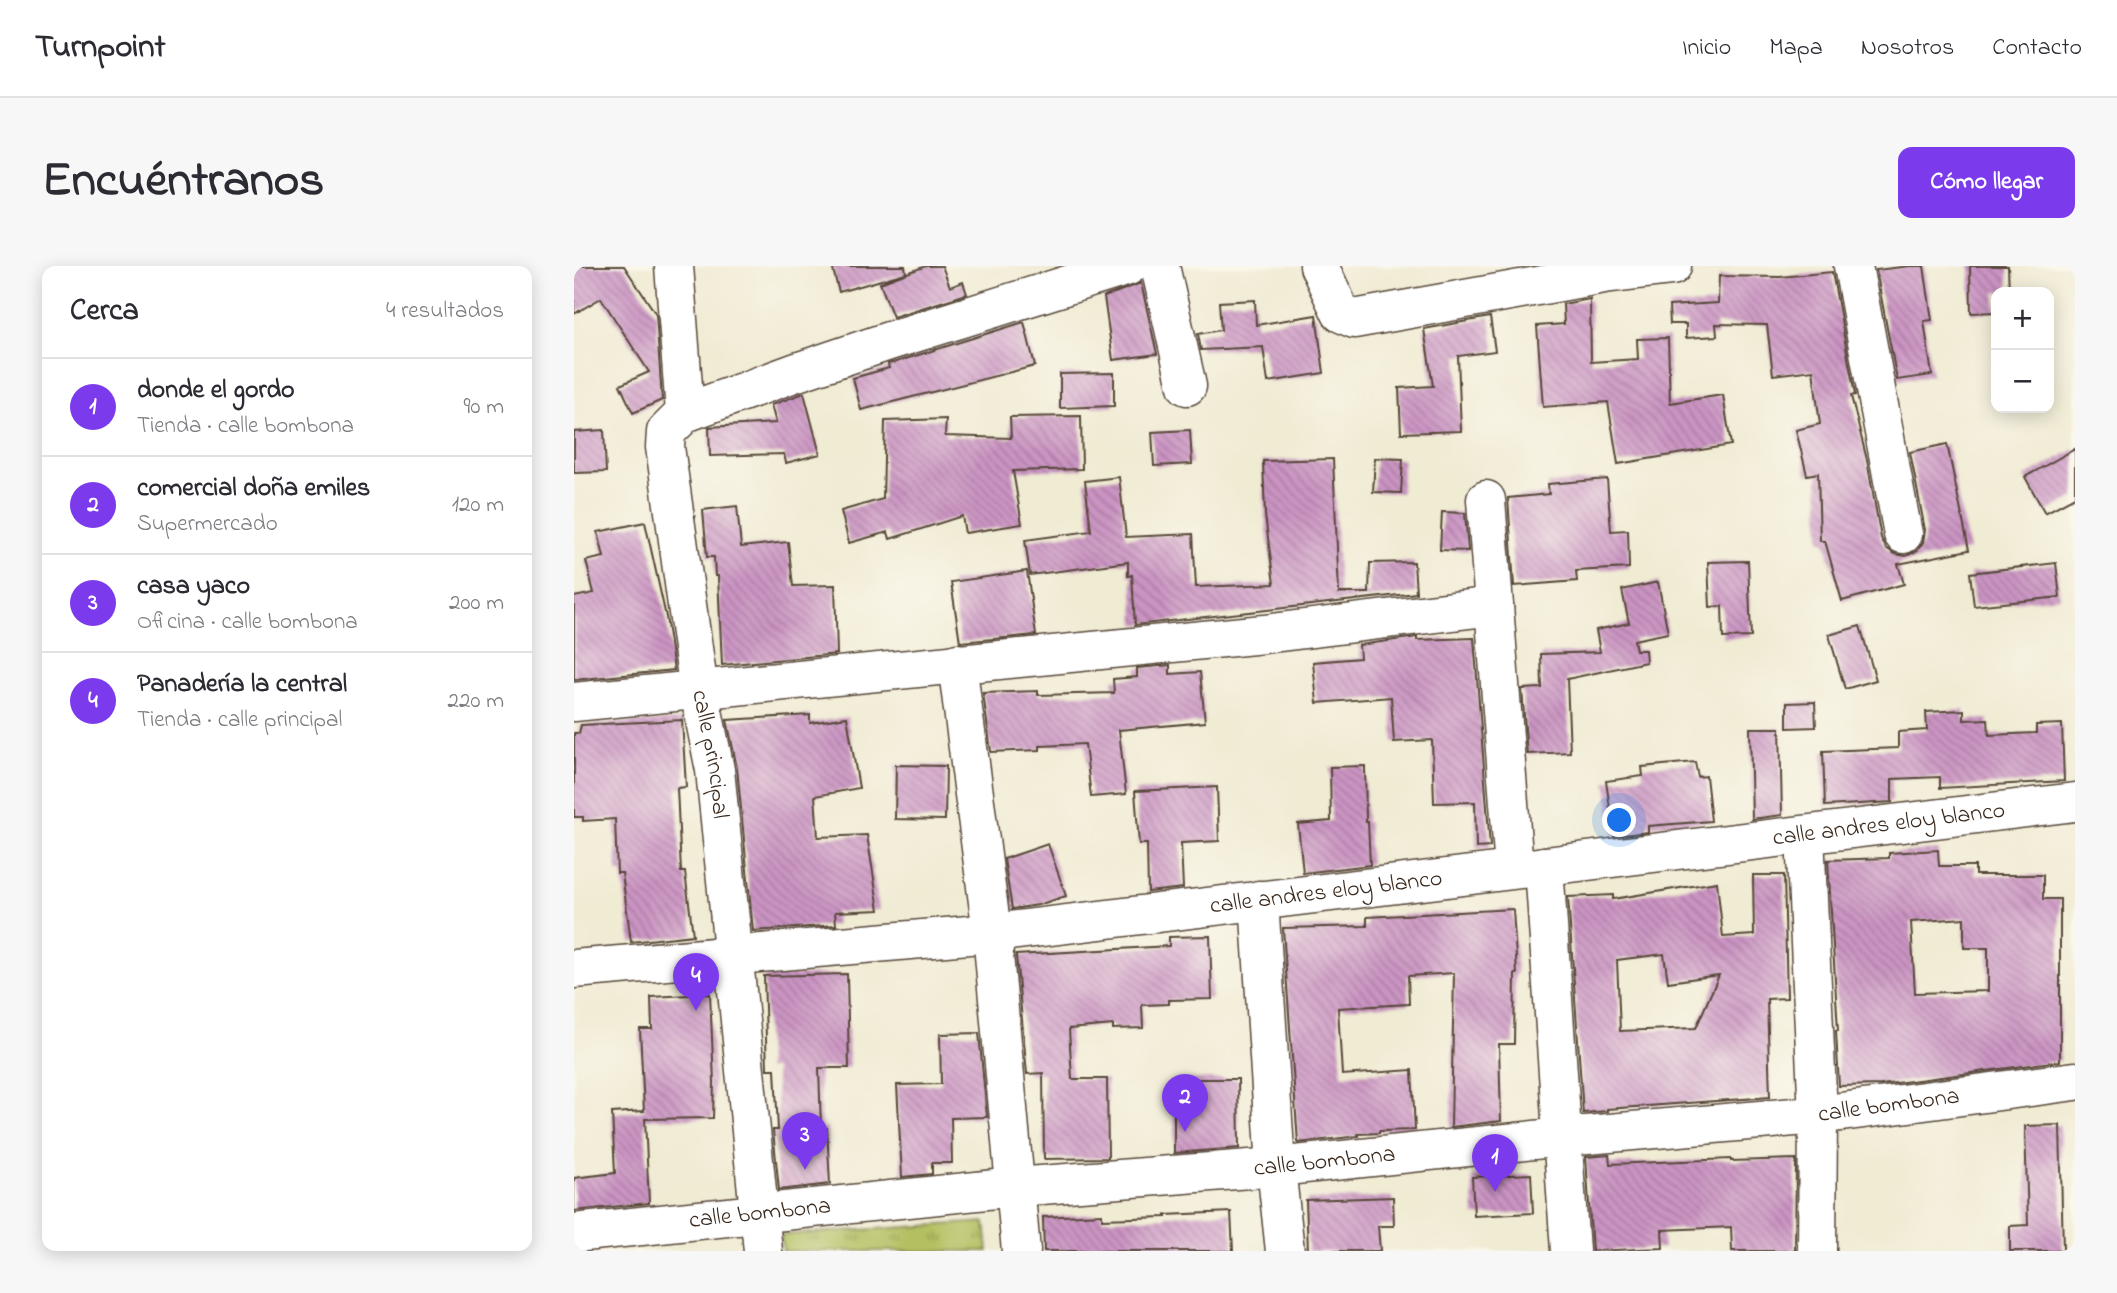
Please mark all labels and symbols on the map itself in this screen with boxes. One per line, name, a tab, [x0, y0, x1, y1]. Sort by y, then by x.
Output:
street label: calle principal	[682, 687, 737, 820]
street label: calle andres eloy blanco	[1771, 793, 2007, 856]
your location	[1602, 803, 1636, 837]
street label: calle andres eloy blanco	[1208, 861, 1444, 924]
pin: 4	[673, 953, 719, 1011]
pin: 2	[1162, 1074, 1208, 1132]
street label: calle bombona	[1816, 1079, 1962, 1132]
pin: 3	[782, 1112, 828, 1170]
pin: 1	[1472, 1134, 1518, 1192]
street label: calle bombona	[1252, 1137, 1397, 1186]
street label: calle bombona	[687, 1189, 833, 1238]

